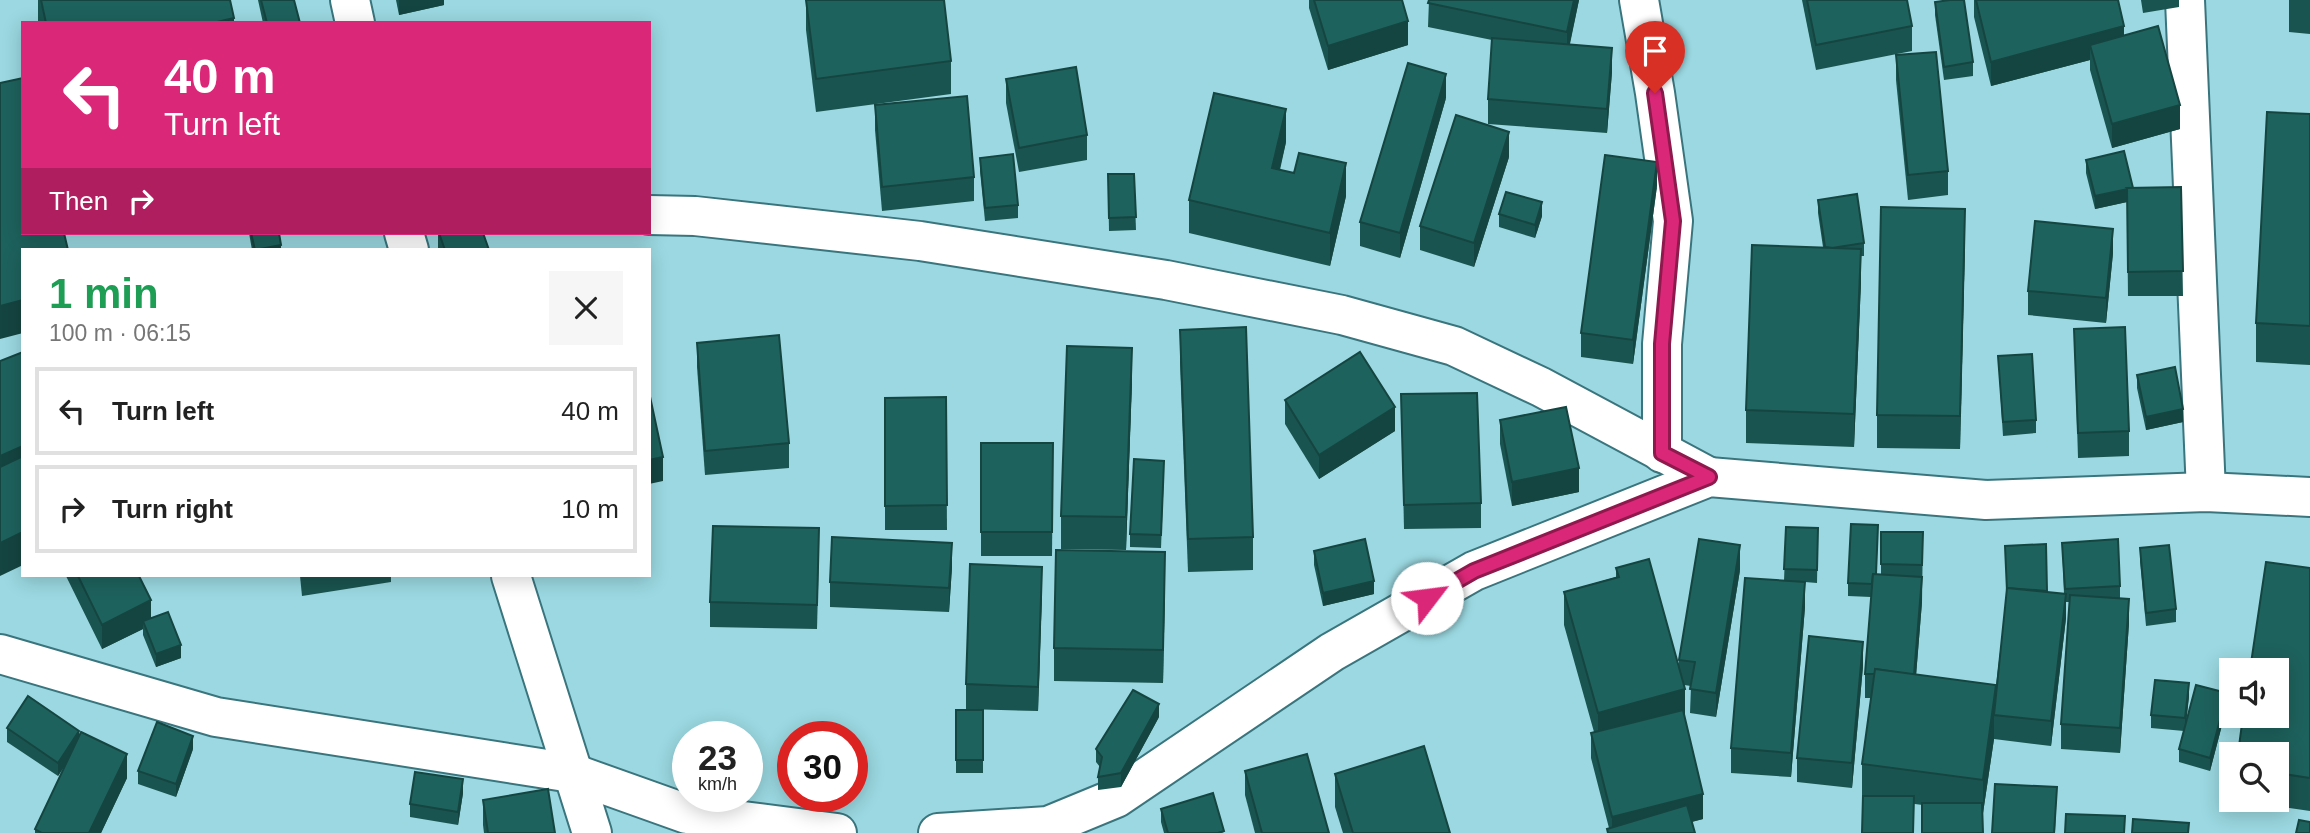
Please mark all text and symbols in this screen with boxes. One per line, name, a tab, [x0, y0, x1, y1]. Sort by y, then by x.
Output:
pin	[1625, 21, 1685, 93]
icon: arrive	[1636, 32, 1674, 70]
icon: left	[49, 49, 140, 140]
text: 40 m	[164, 49, 276, 103]
text: Turn left	[164, 106, 280, 142]
icon: right	[122, 182, 160, 220]
text: Then	[49, 186, 108, 216]
text: 1 min	[49, 270, 159, 317]
button: close	[549, 271, 623, 345]
text: 100 m · 06:15	[49, 320, 191, 346]
icon: left	[53, 392, 91, 430]
text: Turn left	[112, 396, 214, 426]
text: 40 m	[561, 396, 619, 426]
icon: right	[53, 490, 91, 528]
text: Turn right	[112, 494, 233, 524]
text: 10 m	[561, 494, 619, 524]
position arrow	[1390, 561, 1464, 635]
map controls	[2219, 658, 2289, 812]
button: sound	[2219, 658, 2289, 728]
speed limit sign: 30	[777, 721, 868, 812]
text: 23	[698, 738, 737, 777]
button: search	[2219, 742, 2289, 812]
text: km/h	[698, 774, 737, 794]

